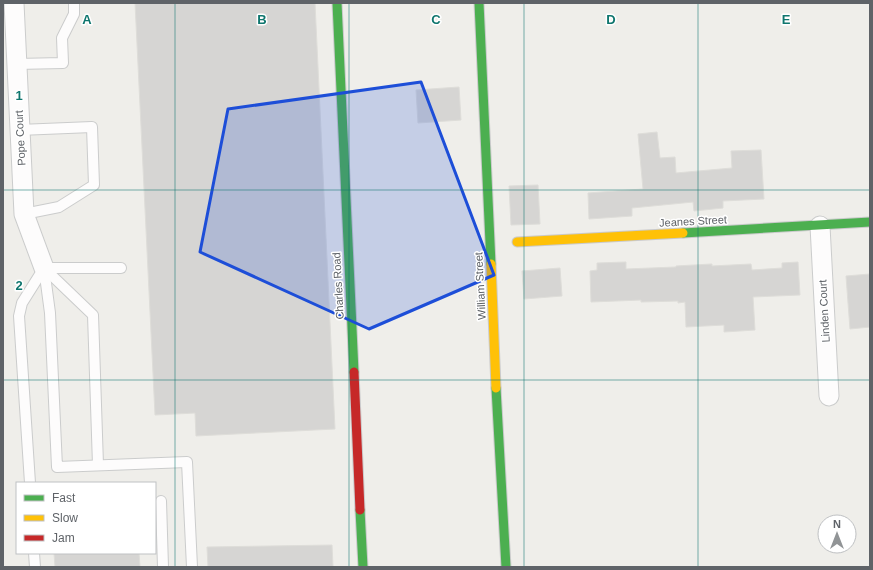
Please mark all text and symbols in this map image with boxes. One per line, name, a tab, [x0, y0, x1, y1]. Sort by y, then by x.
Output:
text: A	[82, 12, 92, 27]
text: B	[257, 12, 267, 27]
text: C	[431, 12, 441, 27]
text: D	[606, 12, 616, 27]
text: E	[782, 12, 791, 27]
text: 1	[15, 88, 23, 103]
street label: Pope Court	[13, 110, 27, 166]
street label: Jeanes Street	[659, 213, 727, 229]
street label: Charles Road	[330, 252, 346, 320]
street label: William Street	[472, 252, 488, 320]
text: 2	[15, 278, 23, 293]
street label: Linden Court	[816, 279, 832, 343]
legend	[16, 482, 156, 554]
text: Fast	[52, 491, 76, 505]
text: Slow	[52, 511, 78, 525]
north arrow	[817, 514, 857, 554]
text: N	[833, 518, 841, 530]
text: Jam	[52, 531, 75, 545]

